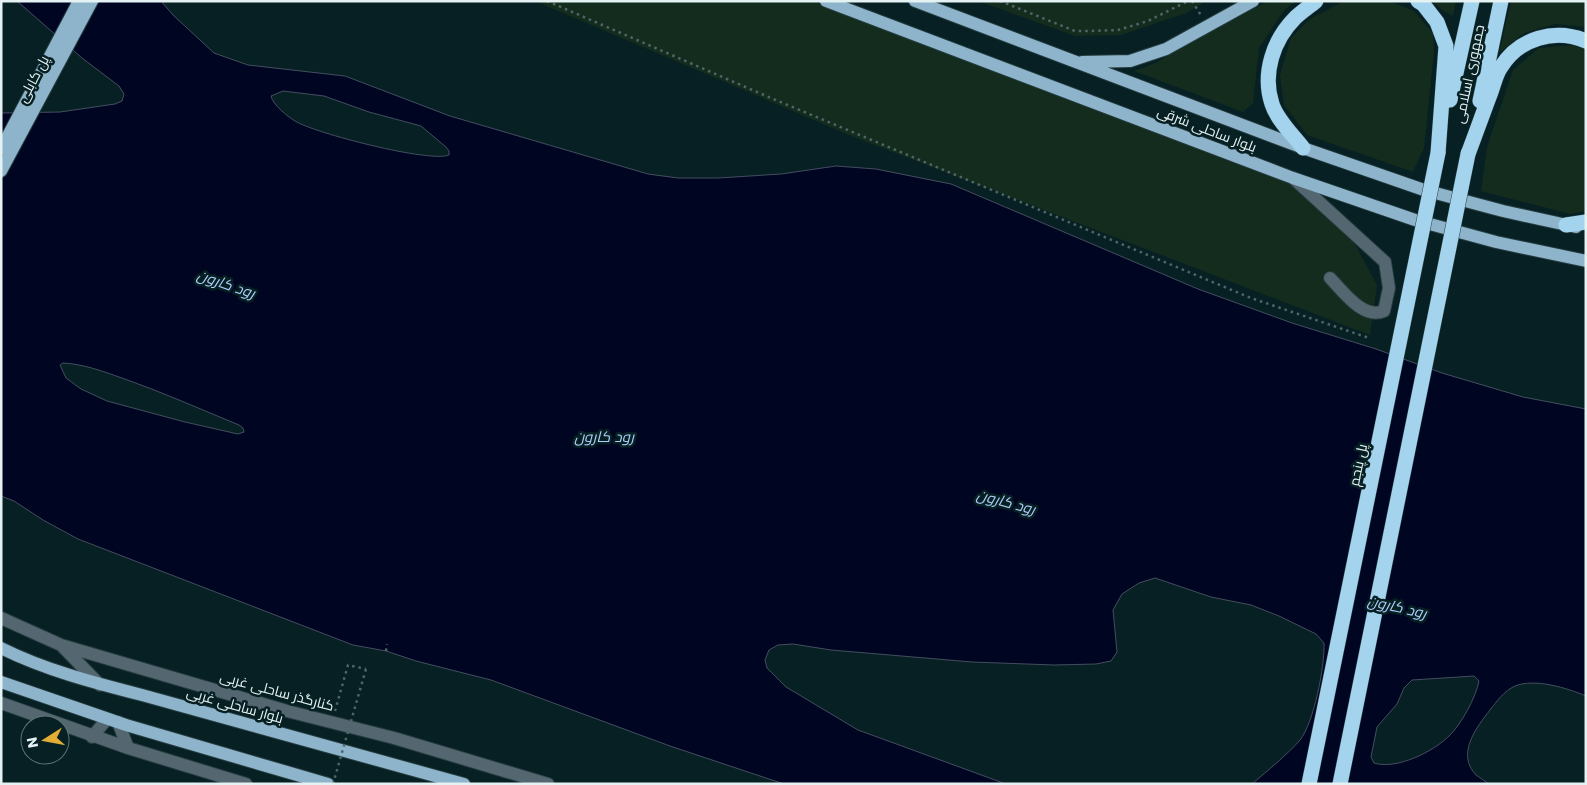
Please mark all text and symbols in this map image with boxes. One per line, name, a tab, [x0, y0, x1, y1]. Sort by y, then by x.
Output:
street label: جمهوری اسلامی	[1449, 23, 1489, 125]
street label: پل کابلی	[12, 52, 54, 106]
street label: بلوار ساحلی شرقی	[1154, 101, 1260, 157]
water label: رود کارون	[194, 264, 259, 304]
water label: رود کارون	[574, 426, 635, 447]
street label: پل پنجم	[1344, 442, 1372, 488]
water label: رود کارون	[975, 484, 1039, 520]
water label: رود کارون	[1366, 590, 1430, 624]
street label: کنارگذر ساحلی غربی	[218, 666, 336, 716]
street label: بلوار ساحلی غربی	[184, 682, 286, 728]
north arrow	[20, 715, 70, 765]
text: N	[21, 735, 43, 750]

